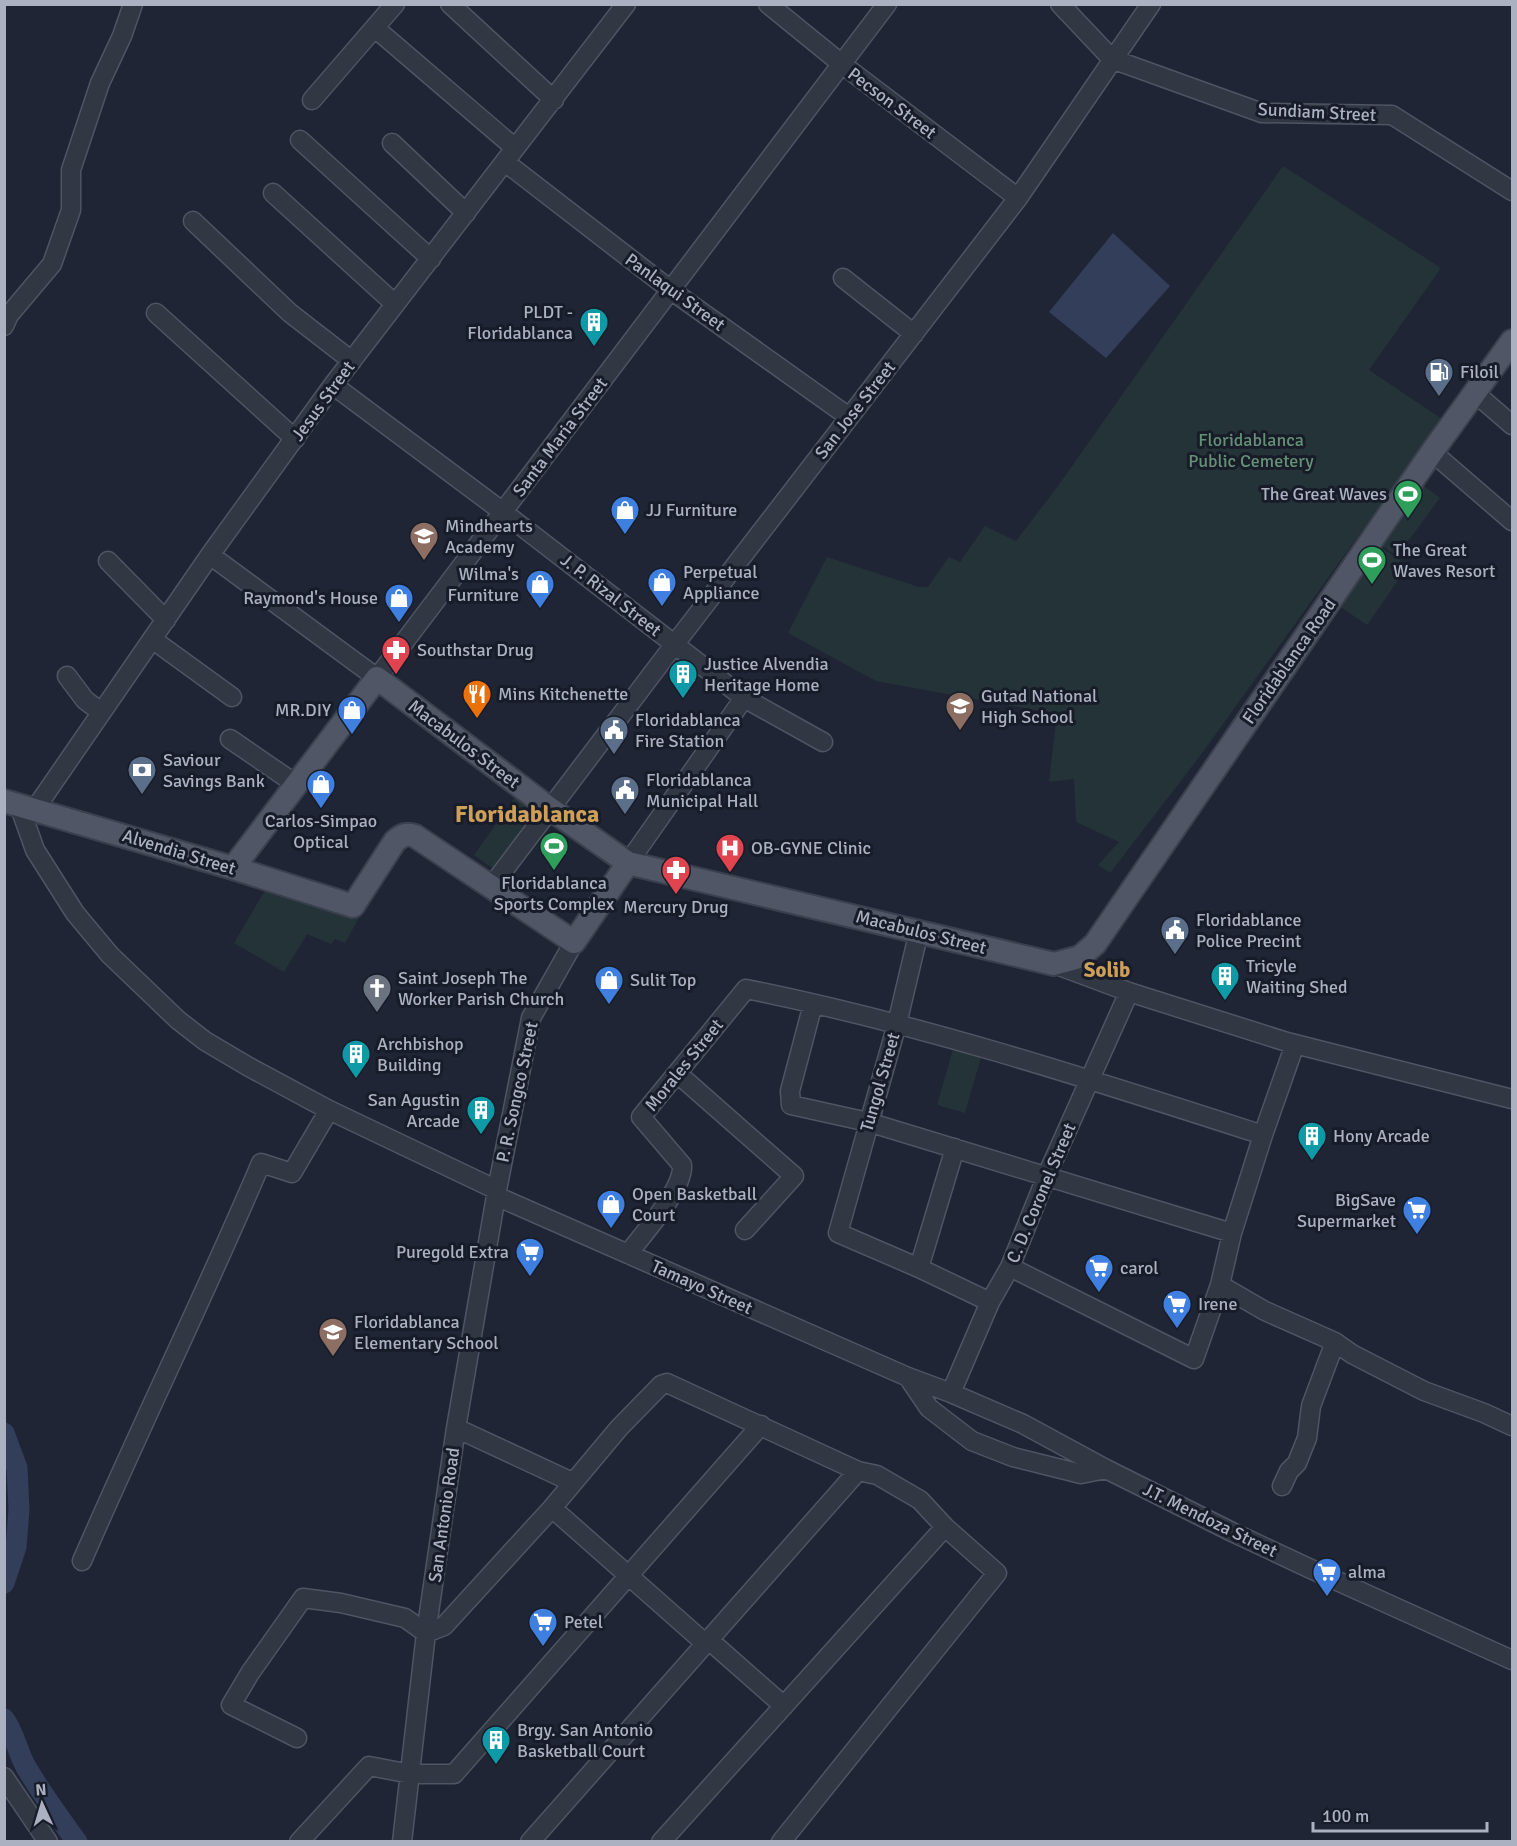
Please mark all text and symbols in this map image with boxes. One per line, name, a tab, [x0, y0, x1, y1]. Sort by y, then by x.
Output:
street label: Pecson Street	[843, 63, 941, 143]
street label: Sundiam Street	[1257, 98, 1377, 126]
street label: Panlaqui Street	[621, 248, 729, 336]
place label: PLDT - Floridablanca	[467, 301, 573, 344]
building icon: PLDT - Floridablanca	[578, 306, 610, 348]
fuel station icon: Filoil	[1423, 356, 1455, 398]
street label: Jesus Street	[287, 357, 359, 445]
street label: San Jose Street	[810, 357, 900, 463]
place label: Filoil	[1460, 361, 1499, 383]
street label: Santa Maria Street	[508, 373, 612, 501]
park label: Floridablanca Public Cemetery	[1188, 429, 1314, 472]
sports icon: The Great Waves	[1392, 478, 1424, 520]
place label: The Great Waves	[1261, 483, 1387, 505]
shop icon: JJ Furniture	[609, 494, 641, 536]
place label: JJ Furniture	[646, 499, 737, 521]
place label: Mindhearts Academy	[445, 515, 533, 558]
school or university icon: Mindhearts Academy	[408, 520, 440, 562]
place label: The Great Waves Resort	[1393, 539, 1495, 582]
sports icon: The Great Waves Resort	[1356, 544, 1388, 586]
street label: J. P. Rizal Street	[556, 549, 666, 641]
place label: Perpetual Appliance	[683, 561, 760, 604]
place label: Wilma's Furniture	[448, 563, 519, 606]
shop icon: Perpetual Appliance	[646, 566, 678, 608]
shop icon: Wilma's Furniture	[524, 568, 556, 610]
shop icon: Raymond's House	[383, 582, 415, 624]
place label: Raymond's House	[243, 587, 378, 609]
street label: Floridablanca Road	[1237, 594, 1341, 728]
pharmacy icon: Southstar Drug	[380, 634, 412, 676]
place label: Southstar Drug	[417, 639, 534, 661]
place label: Justice Alvendia Heritage Home	[704, 653, 829, 696]
building icon: Justice Alvendia Heritage Home	[667, 658, 699, 700]
restaurant icon: Mins Kitchenette	[461, 678, 493, 720]
place label: Mins Kitchenette	[498, 683, 628, 705]
place label: Gutad National High School	[981, 685, 1097, 728]
school or university icon: Gutad National High School	[944, 690, 976, 732]
shop icon: MR.DIY	[336, 694, 368, 736]
street label: Macabulos Street	[404, 695, 524, 793]
place label: MR.DIY	[275, 699, 331, 721]
place label: Floridablanca Fire Station	[635, 709, 741, 752]
public building icon: Floridablanca Fire Station	[598, 714, 630, 756]
place label: Saviour Savings Bank	[163, 749, 265, 792]
bank icon: Saviour Savings Bank	[126, 754, 158, 796]
shop icon: Carlos-Simpao Optical	[305, 768, 337, 810]
place label: Floridablanca Municipal Hall	[646, 769, 758, 812]
public building icon: Floridablanca Municipal Hall	[609, 774, 641, 816]
district label: Floridablanca	[455, 799, 599, 829]
place label: Carlos-Simpao Optical	[265, 810, 377, 853]
street label: Alvendia Street	[120, 824, 238, 880]
sports icon: Floridablanca Sports Complex	[538, 830, 570, 872]
hospital icon: OB-GYNE Clinic	[714, 832, 746, 874]
place label: OB-GYNE Clinic	[751, 837, 871, 859]
pharmacy icon: Mercury Drug	[660, 854, 692, 896]
place label: Floridablanca Sports Complex	[494, 872, 615, 915]
place label: Mercury Drug	[623, 896, 729, 918]
street label: Macabulos Street	[853, 905, 989, 959]
place label: Floridablance Police Precint	[1196, 909, 1301, 952]
public building icon: Floridablance Police Precint	[1159, 914, 1191, 956]
place label: Tricyle Waiting Shed	[1246, 955, 1348, 998]
district label: Solib	[1084, 957, 1130, 983]
building icon: Tricyle Waiting Shed	[1209, 960, 1241, 1002]
shop icon: Sulit Top	[593, 964, 625, 1006]
place label: Saint Joseph The Worker Parish Church	[398, 967, 564, 1010]
place label: Sulit Top	[630, 969, 696, 991]
church icon: Saint Joseph The Worker Parish Church	[361, 972, 393, 1014]
street label: Morales Street	[640, 1014, 728, 1116]
street label: P. R. Songco Street	[491, 1020, 543, 1164]
street label: Tungol Street	[855, 1030, 905, 1134]
place label: Archbishop Building	[377, 1033, 464, 1076]
building icon: Archbishop Building	[340, 1038, 372, 1080]
place label: San Agustin Arcade	[368, 1089, 460, 1132]
building icon: San Agustin Arcade	[465, 1094, 497, 1136]
street label: C. D. Coronel Street	[1002, 1120, 1080, 1266]
building icon: Hony Arcade	[1296, 1120, 1328, 1162]
place label: Hony Arcade	[1333, 1125, 1430, 1147]
place label: Open Basketball Court	[632, 1183, 757, 1226]
shop icon: Open Basketball Court	[595, 1188, 627, 1230]
place label: BigSave Supermarket	[1297, 1189, 1396, 1232]
supermarket icon: BigSave Supermarket	[1401, 1194, 1433, 1236]
supermarket icon: Puregold Extra	[514, 1236, 546, 1278]
place label: Puregold Extra	[396, 1241, 509, 1263]
supermarket icon: carol	[1083, 1252, 1115, 1294]
street label: Tamayo Street	[648, 1255, 756, 1319]
place label: carol	[1120, 1257, 1159, 1279]
supermarket icon: Irene	[1161, 1288, 1193, 1330]
place label: Irene	[1198, 1293, 1237, 1315]
place label: Floridablanca Elementary School	[354, 1311, 499, 1354]
school or university icon: Floridablanca Elementary School	[317, 1316, 349, 1358]
street label: San Antonio Road	[424, 1446, 464, 1584]
street label: J.T. Mendoza Street	[1139, 1478, 1281, 1562]
supermarket icon: alma	[1311, 1556, 1343, 1598]
place label: alma	[1348, 1561, 1386, 1583]
supermarket icon: Petel	[527, 1606, 559, 1648]
place label: Petel	[564, 1611, 603, 1633]
place label: Brgy. San Antonio Basketball Court	[517, 1719, 653, 1762]
building icon: Brgy. San Antonio Basketball Court	[480, 1724, 512, 1766]
north arrow	[12, 1774, 72, 1834]
text: N	[35, 1780, 47, 1800]
scale bar	[1313, 1795, 1487, 1833]
text: 100 m	[1322, 1805, 1369, 1827]

